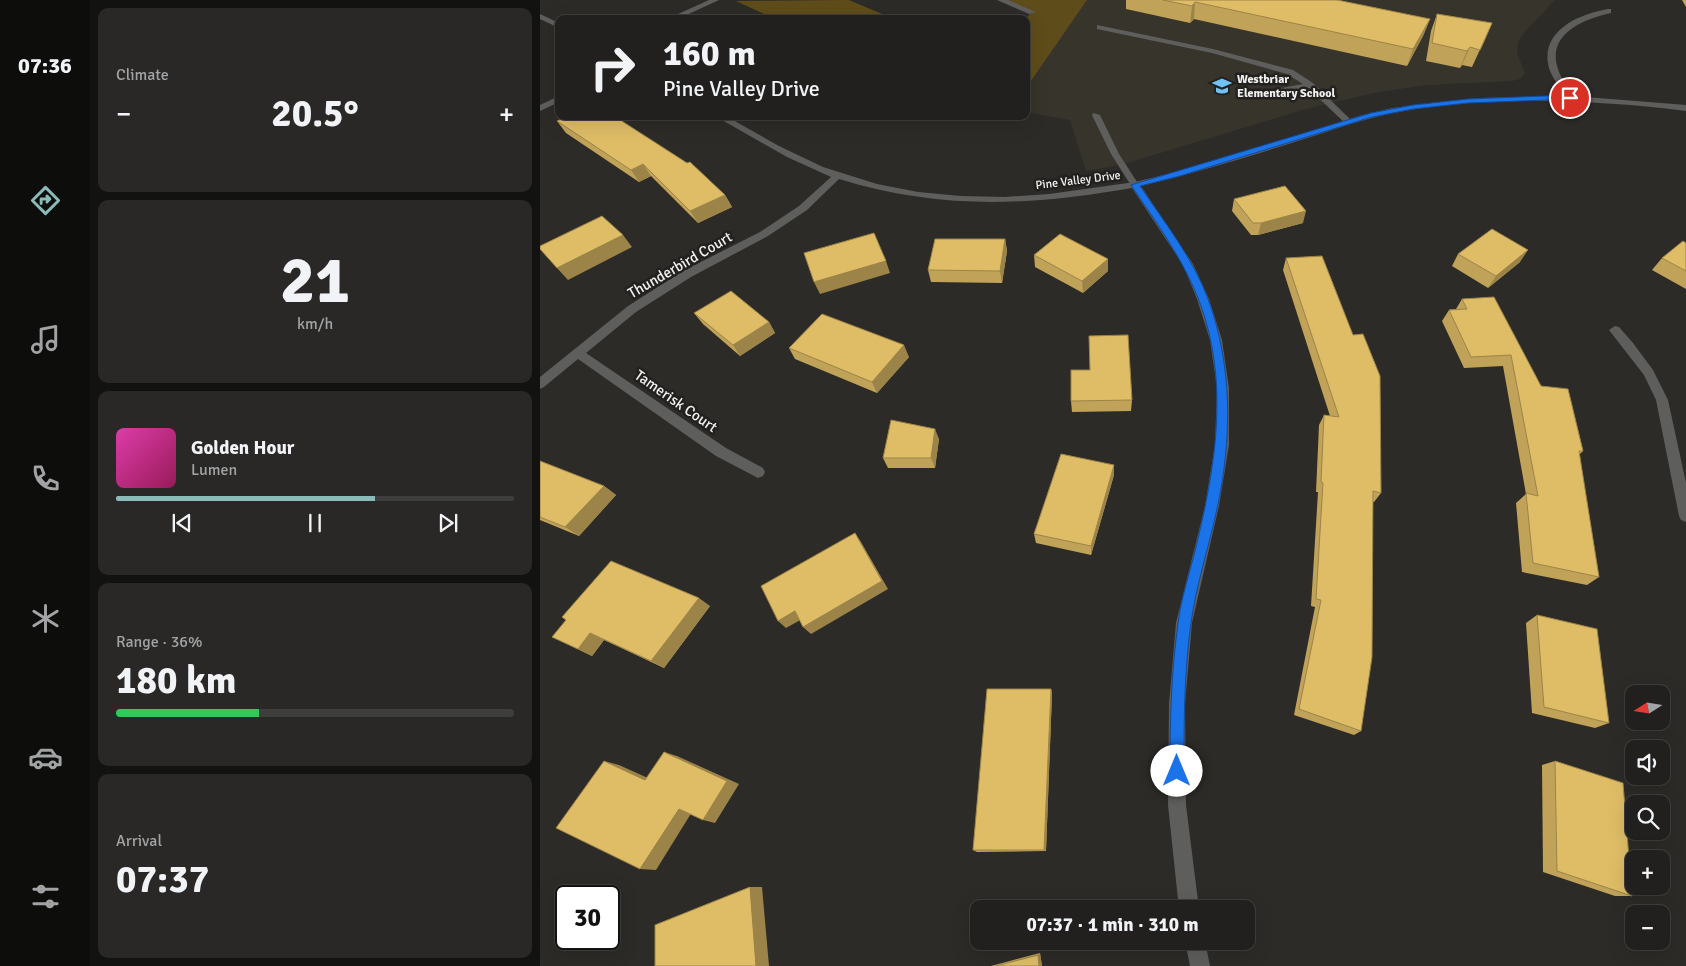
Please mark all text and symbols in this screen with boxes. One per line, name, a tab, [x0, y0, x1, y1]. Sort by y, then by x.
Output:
text: 160 m	[663, 32, 756, 75]
icon: right	[580, 35, 645, 100]
text: 07:36	[18, 52, 72, 79]
text: Climate	[116, 65, 169, 85]
place label: Westbriar Elementary School	[1237, 72, 1336, 101]
text: Pine Valley Drive	[663, 75, 820, 102]
school or university icon: Westbriar Elementary School	[1211, 75, 1233, 97]
pin	[1549, 77, 1591, 119]
icon: arrive	[1556, 84, 1584, 112]
text: 20.5°	[271, 90, 359, 137]
text: −	[116, 97, 131, 131]
text: +	[499, 97, 514, 131]
street label: Pine Valley Drive	[1035, 168, 1121, 193]
icon: directions	[28, 183, 63, 218]
street label: Thunderbird Court	[625, 228, 735, 302]
text: 21	[280, 241, 350, 321]
text: km/h	[297, 314, 333, 334]
icon: music	[28, 322, 63, 357]
street label: Tamerisk Court	[631, 366, 721, 436]
text: Golden Hour	[191, 436, 294, 460]
text: Lumen	[191, 460, 237, 480]
icon: phone	[28, 461, 63, 496]
icon: previous	[168, 509, 196, 537]
icon: pause	[301, 509, 329, 537]
icon: next	[434, 509, 462, 537]
icon: climate	[28, 601, 63, 636]
text: Range · 36%	[116, 632, 202, 652]
text: 180 km	[116, 657, 237, 704]
north arrow	[1625, 685, 1670, 730]
map controls	[1625, 685, 1670, 950]
icon: car	[28, 740, 63, 775]
button: sound	[1625, 740, 1670, 785]
position arrow	[1150, 744, 1202, 796]
button: search	[1625, 795, 1670, 840]
text: Arrival	[116, 831, 162, 851]
button: +	[1625, 850, 1670, 895]
text: 07:37	[116, 856, 209, 903]
icon: filters	[28, 879, 63, 914]
speed limit sign: 30	[555, 885, 620, 950]
button: −	[1625, 905, 1670, 950]
text: 07:37 · 1 min · 310 m	[1026, 913, 1199, 937]

